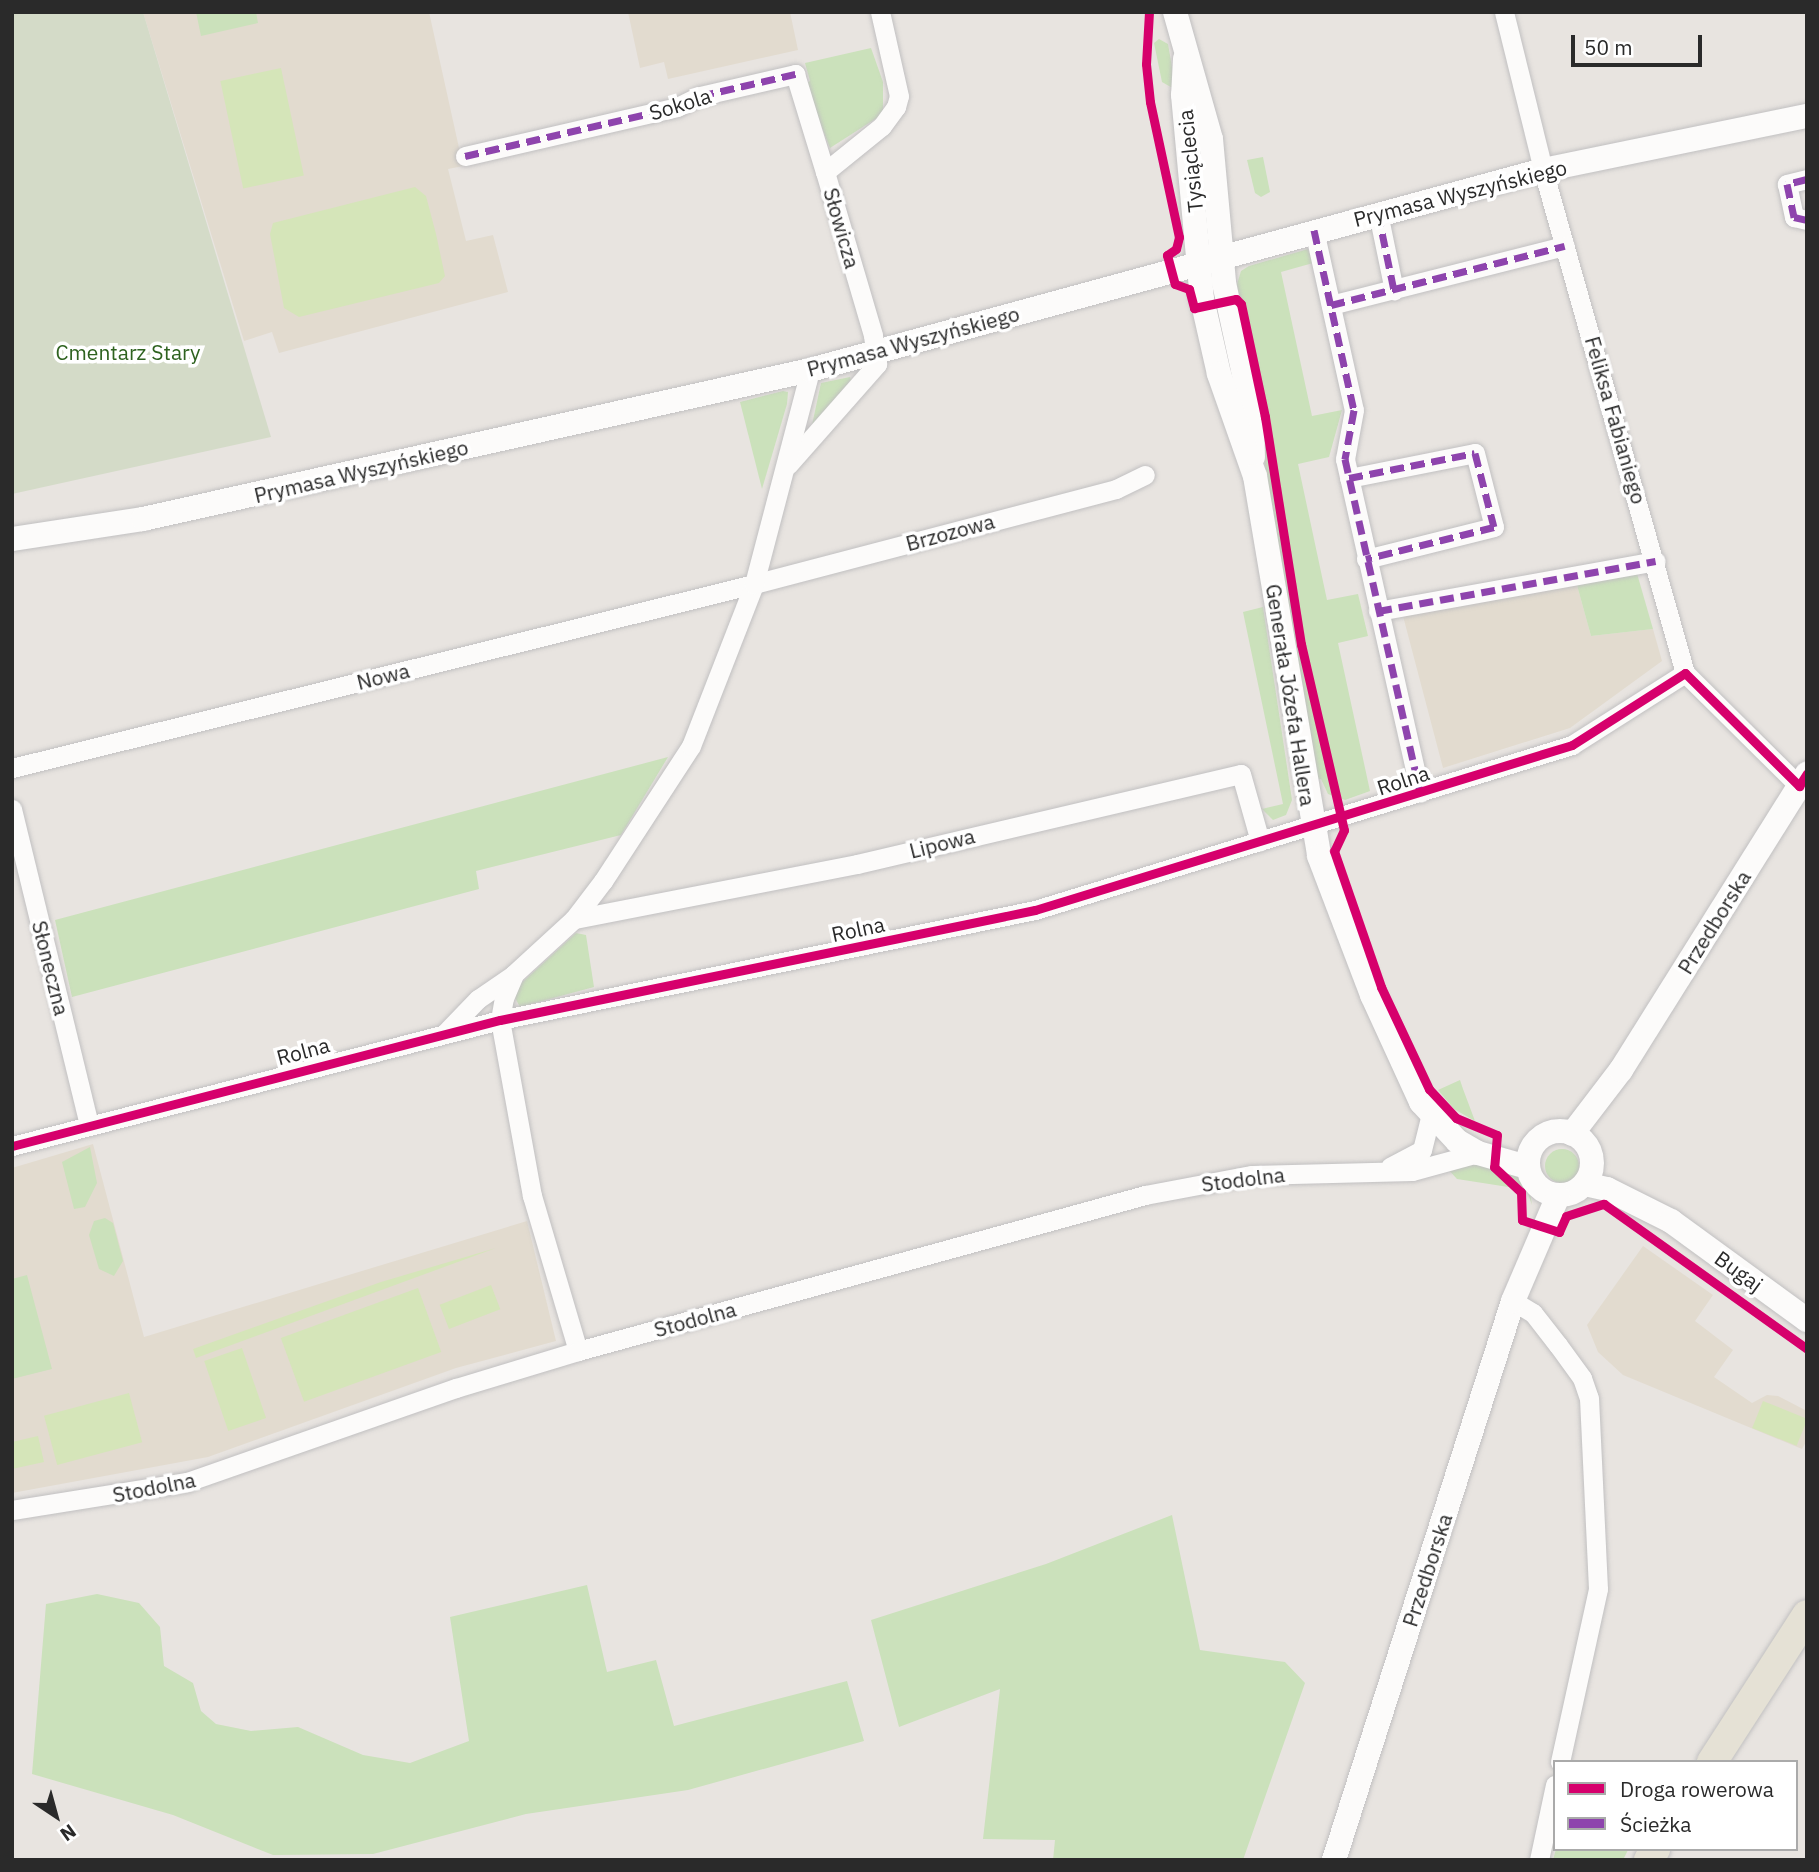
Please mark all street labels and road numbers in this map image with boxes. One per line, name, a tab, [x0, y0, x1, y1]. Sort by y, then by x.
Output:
street label: Sokola	[646, 83, 714, 125]
street label: Tysiąclecia	[1172, 108, 1208, 214]
street label: Prymasa Wyszyńskiego	[1351, 154, 1569, 232]
street label: Słowicza	[819, 185, 865, 271]
street label: Prymasa Wyszyńskiego	[804, 300, 1022, 382]
street label: Feliksa Fabianiego	[1580, 333, 1652, 507]
street label: Prymasa Wyszyńskiego	[252, 434, 470, 508]
street label: Brzozowa	[903, 508, 997, 556]
street label: Generała Józefa Hallera	[1261, 582, 1321, 808]
street label: Nowa	[354, 657, 412, 695]
street label: Rolna	[1374, 760, 1432, 800]
street label: Lipowa	[907, 823, 977, 863]
street label: Przedborska	[1672, 865, 1756, 979]
street label: Rolna	[829, 911, 887, 947]
street label: Słoneczna	[27, 918, 75, 1018]
street label: Rolna	[274, 1032, 332, 1070]
street label: Stodolna	[1200, 1161, 1286, 1197]
street label: Bugaj	[1710, 1245, 1768, 1297]
street label: Stodolna	[651, 1296, 739, 1342]
street label: Stodolna	[110, 1467, 198, 1507]
street label: Przedborska	[1397, 1510, 1457, 1630]

